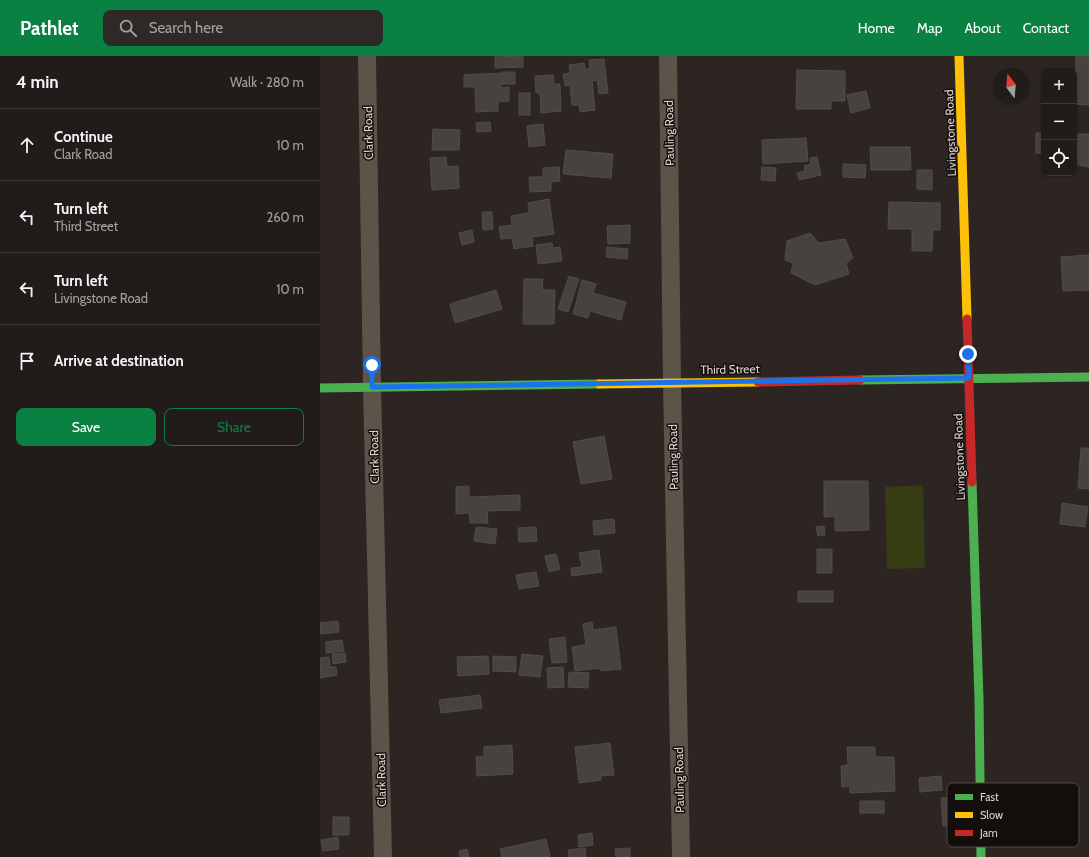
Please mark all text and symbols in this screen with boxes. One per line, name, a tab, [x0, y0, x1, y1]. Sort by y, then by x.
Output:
search box	[103, 10, 383, 46]
text: Pathlet	[20, 17, 79, 40]
icon: search	[117, 17, 139, 39]
text: Search here	[149, 19, 223, 37]
text: Home	[858, 19, 895, 37]
text: Map	[917, 19, 942, 37]
text: About	[964, 19, 1001, 37]
text: Contact	[1023, 19, 1069, 37]
north arrow	[993, 68, 1029, 104]
map controls	[1041, 68, 1077, 176]
button: +	[1041, 68, 1077, 104]
text: 4 min	[16, 72, 59, 92]
text: Walk · 280 m	[230, 74, 304, 90]
street label: Livingstone Road	[941, 89, 959, 177]
street label: Pauling Road	[661, 100, 677, 166]
button: −	[1041, 104, 1077, 140]
street label: Clark Road	[360, 106, 376, 160]
text: Continue	[54, 128, 113, 146]
icon: ahead	[16, 134, 38, 156]
text: 10 m	[276, 137, 304, 153]
button: locate	[1041, 140, 1077, 176]
text: Clark Road	[54, 146, 112, 162]
text: Turn left	[54, 200, 108, 218]
icon: left	[16, 206, 38, 228]
text: 260 m	[266, 209, 304, 225]
text: Third Street	[54, 218, 118, 234]
text: Turn left	[54, 272, 108, 290]
icon: left	[16, 278, 38, 300]
text: 10 m	[276, 281, 304, 297]
text: Livingstone Road	[54, 290, 148, 306]
route end	[959, 345, 977, 363]
icon: arrive	[16, 350, 38, 372]
text: Arrive at destination	[54, 352, 184, 370]
route start	[363, 356, 381, 374]
street label: Third Street	[700, 361, 760, 377]
button: Save	[16, 408, 156, 446]
button: Share	[164, 408, 304, 446]
street label: Livingstone Road	[950, 413, 968, 501]
street label: Pauling Road	[665, 424, 681, 490]
street label: Clark Road	[366, 430, 382, 484]
street label: Pauling Road	[671, 747, 687, 813]
street label: Clark Road	[373, 753, 389, 807]
legend	[947, 783, 1079, 847]
text: Fast	[980, 790, 999, 804]
text: Slow	[980, 808, 1003, 822]
text: Jam	[979, 826, 998, 840]

